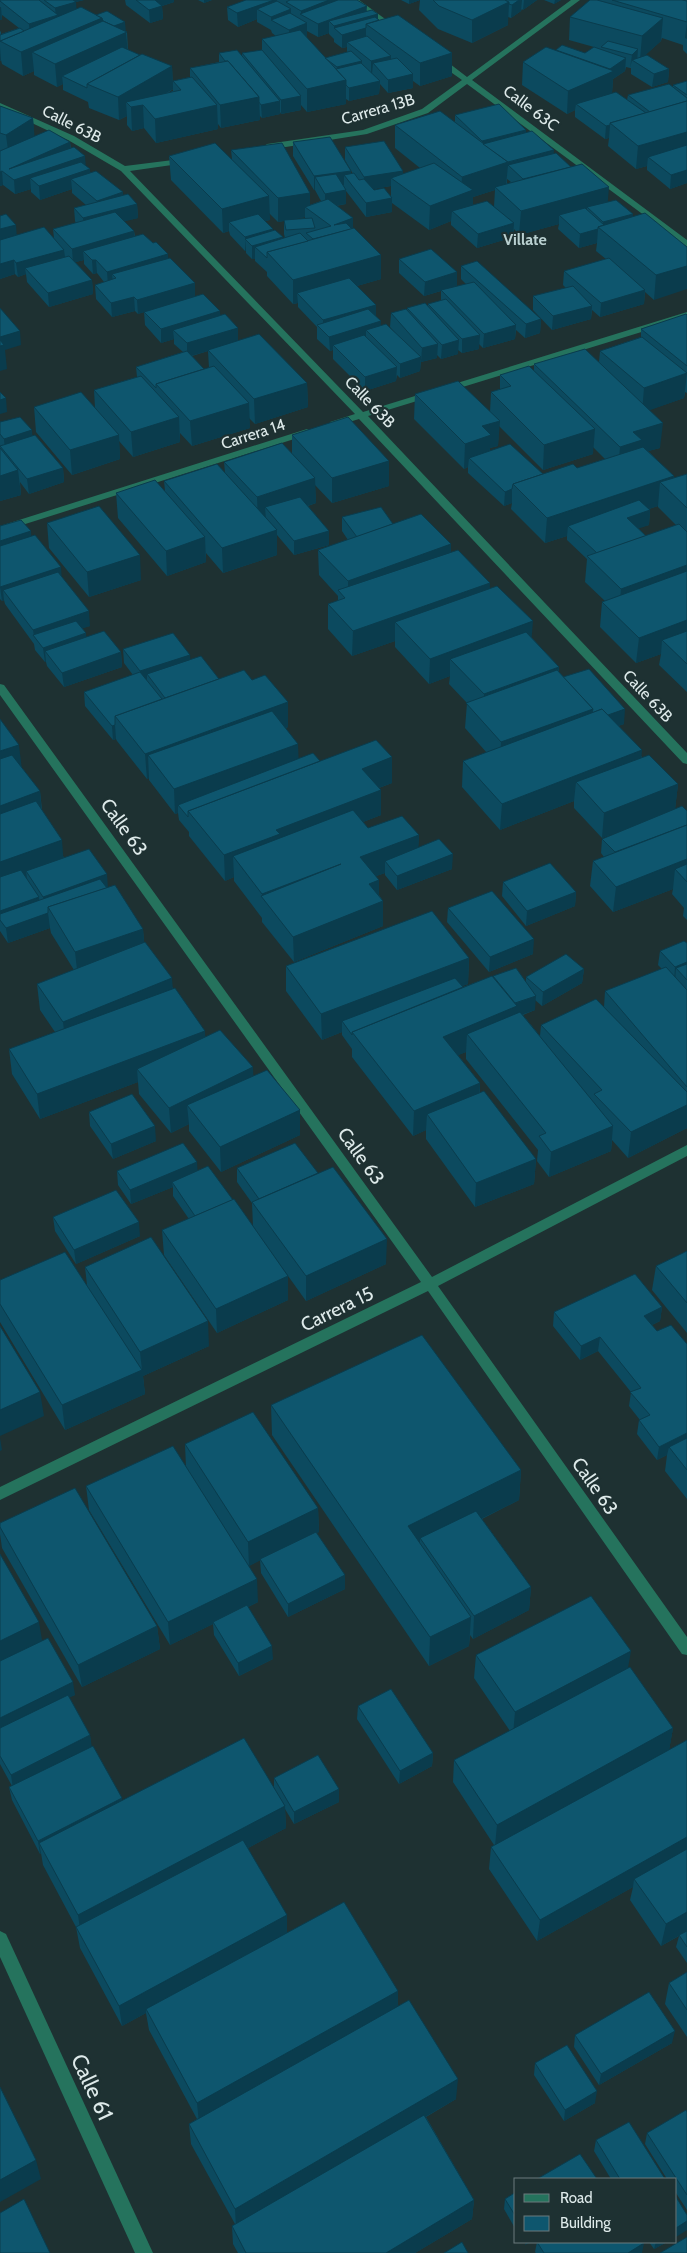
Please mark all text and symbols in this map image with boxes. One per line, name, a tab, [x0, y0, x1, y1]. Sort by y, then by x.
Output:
street label: Calle 63C	[500, 81, 563, 135]
street label: Carrera 13B	[339, 89, 417, 129]
street label: Calle 63B	[39, 101, 105, 147]
district label: Villate	[503, 230, 547, 249]
street label: Calle 63B	[341, 372, 399, 432]
street label: Carrera 14	[219, 415, 287, 453]
street label: Calle 63B	[619, 666, 677, 726]
street label: Calle 63	[96, 794, 152, 860]
street label: Calle 63	[333, 1123, 389, 1189]
street label: Carrera 15	[297, 1282, 377, 1336]
street label: Calle 63	[567, 1453, 623, 1519]
street label: Calle 61	[65, 2050, 119, 2124]
legend	[514, 2178, 677, 2243]
text: Road	[560, 2189, 593, 2207]
text: Building	[560, 2214, 611, 2232]

